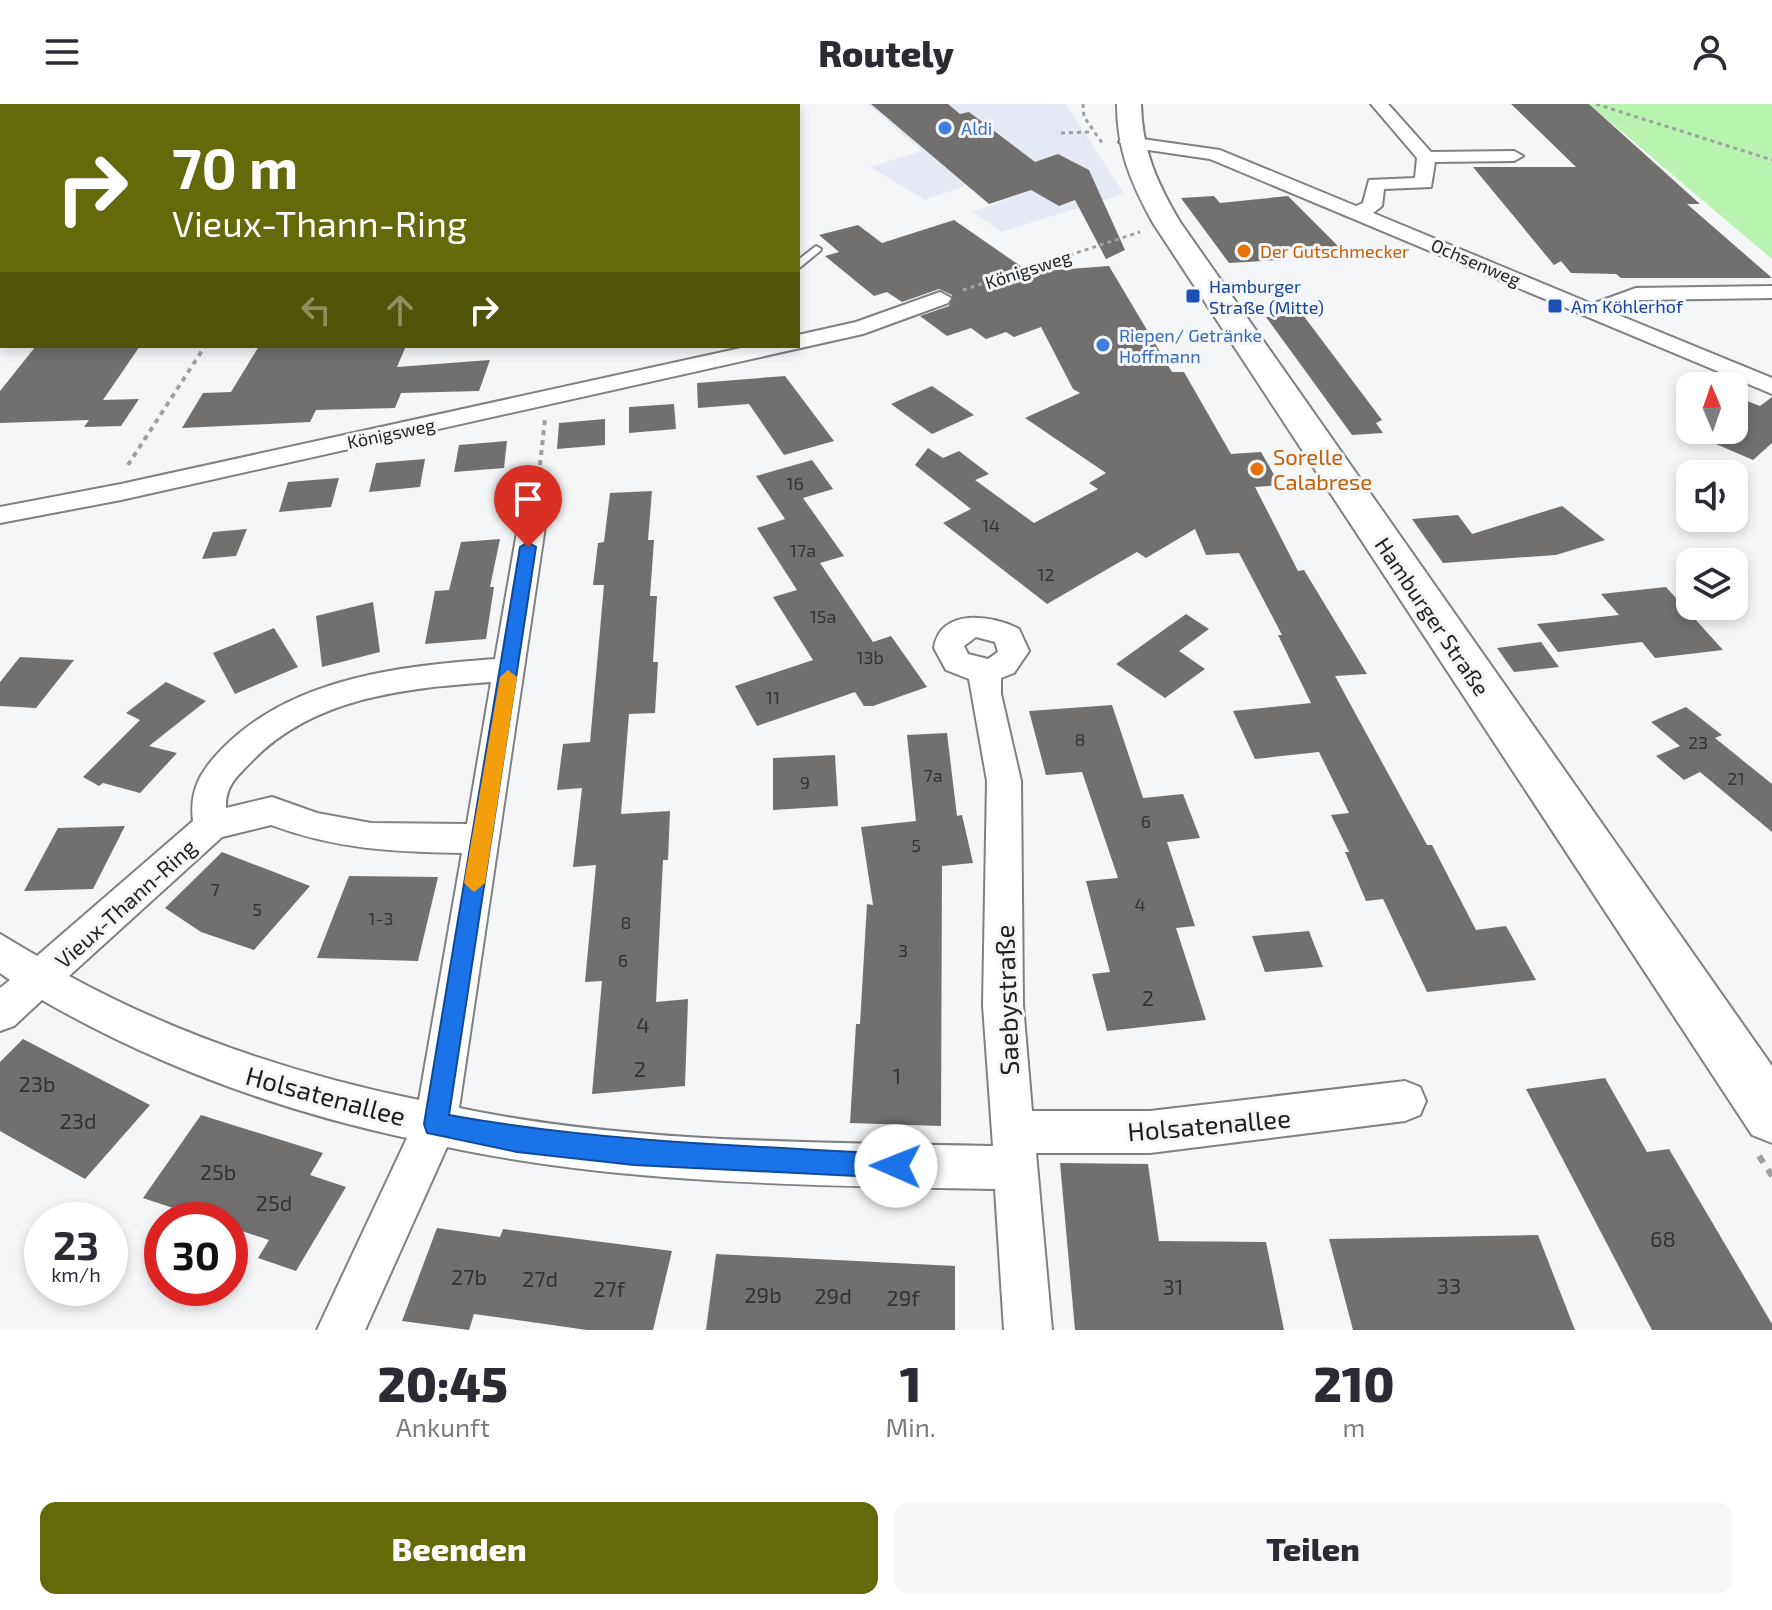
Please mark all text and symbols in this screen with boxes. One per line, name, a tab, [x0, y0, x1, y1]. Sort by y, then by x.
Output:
icon: menu	[40, 30, 84, 74]
icon: person	[1688, 30, 1732, 74]
text: Routely	[818, 31, 954, 74]
place label: Aldi	[961, 117, 992, 139]
marker: Aldi	[936, 119, 954, 137]
text: 70 m	[172, 133, 298, 200]
icon: right	[40, 136, 144, 240]
text: Vieux-Thann-Ring	[172, 201, 467, 244]
street label: Ochsenweg	[1428, 233, 1524, 291]
place label: Der Gutschmecker	[1260, 240, 1409, 262]
marker: Der Gutschmecker	[1235, 242, 1253, 260]
street label: Königsweg	[982, 245, 1074, 293]
place label: Hamburger Straße (Mitte)	[1209, 275, 1324, 318]
marker: Hamburger Straße (Mitte)	[1184, 287, 1202, 305]
icon: left	[294, 288, 338, 332]
icon: ahead	[378, 288, 422, 332]
icon: right	[462, 288, 506, 332]
place label: Am Köhlerhof	[1571, 295, 1684, 317]
marker: Am Köhlerhof	[1546, 297, 1564, 315]
place label: Riepen/ Getränke Hoffmann	[1119, 324, 1262, 367]
marker: Riepen/ Getränke Hoffmann	[1094, 336, 1112, 354]
north arrow	[1676, 372, 1748, 444]
map controls	[1676, 372, 1748, 620]
street label: Königsweg	[345, 413, 437, 453]
place label: Sorelle Calabrese	[1273, 443, 1372, 494]
marker: Sorelle Calabrese	[1248, 460, 1266, 478]
button: sound	[1676, 460, 1748, 532]
pin	[494, 465, 562, 547]
house number: 16	[786, 472, 804, 494]
icon: arrive	[506, 477, 550, 521]
house number: 14	[982, 514, 1000, 536]
street label: Hamburger Straße	[1370, 532, 1496, 700]
house number: 17a	[790, 539, 816, 561]
button: layers	[1676, 548, 1748, 620]
house number: 12	[1037, 563, 1055, 585]
house number: 15a	[810, 605, 836, 627]
house number: 13b	[856, 646, 884, 668]
house number: 11	[766, 686, 780, 708]
house number: 8	[1075, 728, 1085, 750]
house number: 23	[1688, 731, 1708, 753]
house number: 7a	[923, 764, 943, 786]
house number: 21	[1727, 767, 1745, 789]
house number: 9	[800, 771, 810, 793]
house number: 6	[1141, 810, 1151, 832]
street label: Vieux-Thann-Ring	[49, 833, 201, 973]
house number: 5	[911, 834, 921, 856]
house number: 7	[210, 878, 220, 900]
house number: 4	[1134, 893, 1146, 915]
house number: 5	[252, 898, 262, 920]
house number: 1-3	[368, 907, 394, 929]
house number: 8	[621, 911, 631, 933]
street label: Saebystraße	[988, 924, 1024, 1076]
house number: 3	[898, 939, 908, 961]
house number: 6	[618, 949, 628, 971]
house number: 2	[1142, 984, 1154, 1010]
house number: 4	[636, 1011, 650, 1037]
house number: 2	[634, 1055, 646, 1081]
street label: Holsatenallee	[243, 1059, 409, 1131]
house number: 1	[893, 1062, 901, 1088]
house number: 23b	[18, 1070, 56, 1096]
street label: Holsatenallee	[1126, 1101, 1292, 1147]
house number: 23d	[59, 1107, 97, 1133]
position arrow	[854, 1124, 938, 1208]
house number: 25b	[200, 1158, 236, 1184]
house number: 25d	[256, 1189, 292, 1215]
speed limit sign: 30	[144, 1202, 248, 1306]
text: 23	[53, 1220, 99, 1268]
house number: 68	[1650, 1225, 1676, 1251]
text: km/h	[51, 1262, 101, 1286]
house number: 27b	[451, 1263, 487, 1289]
house number: 27d	[522, 1265, 558, 1291]
house number: 33	[1437, 1272, 1461, 1298]
house number: 31	[1163, 1273, 1184, 1299]
house number: 27f	[593, 1275, 626, 1301]
house number: 29b	[744, 1281, 782, 1307]
house number: 29d	[814, 1282, 852, 1308]
house number: 29f	[886, 1284, 920, 1310]
text: 20:45	[378, 1354, 508, 1412]
text: 1	[900, 1354, 921, 1412]
text: 210	[1313, 1354, 1394, 1412]
text: Ankunft	[396, 1411, 490, 1442]
text: Min.	[885, 1411, 936, 1442]
text: m	[1343, 1411, 1365, 1442]
button: Beenden	[40, 1502, 878, 1594]
button: Teilen	[894, 1502, 1732, 1594]

